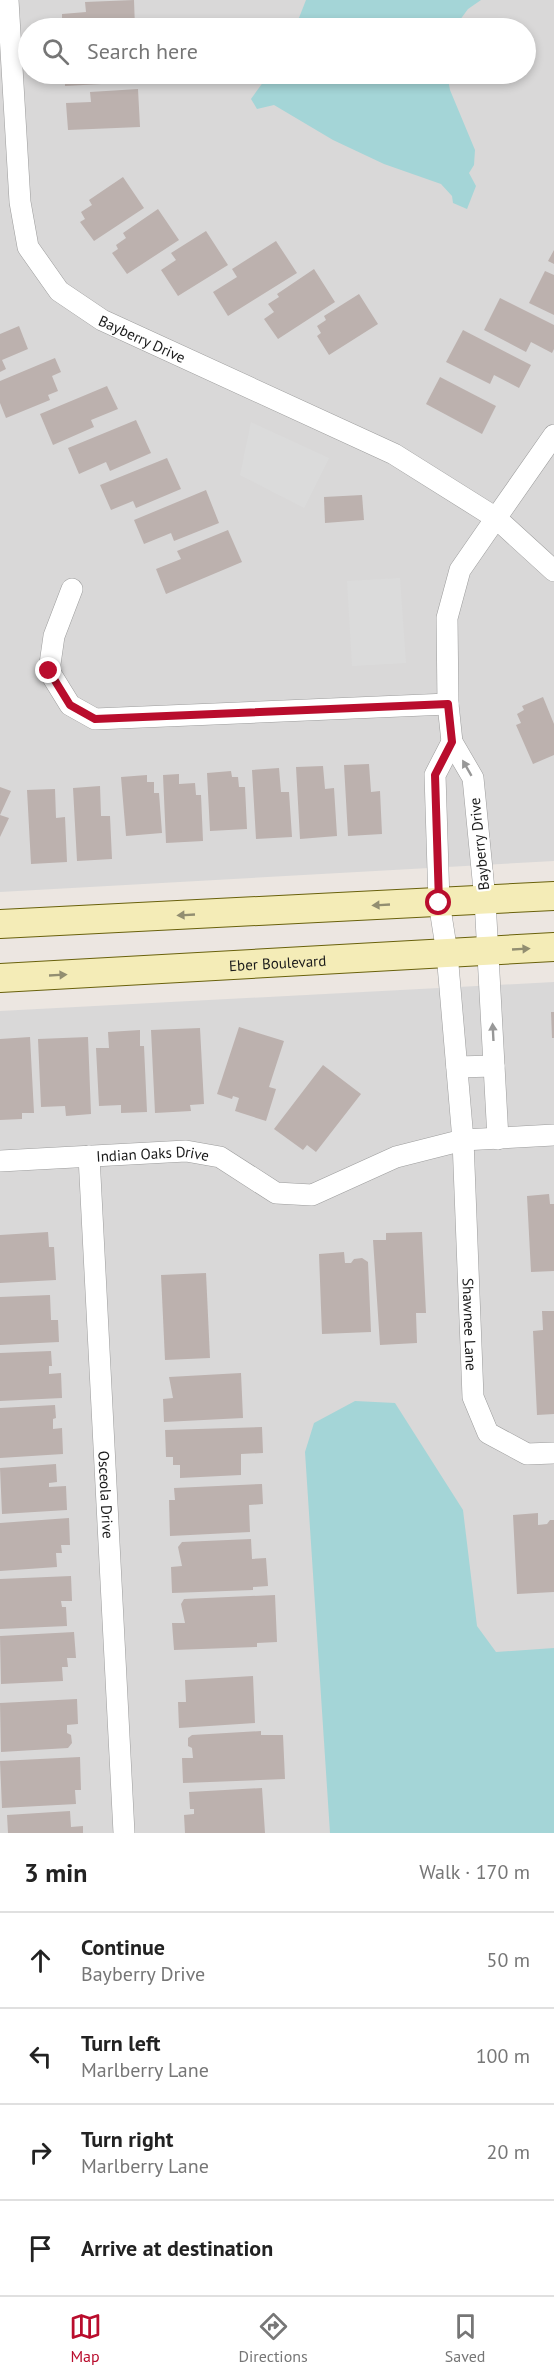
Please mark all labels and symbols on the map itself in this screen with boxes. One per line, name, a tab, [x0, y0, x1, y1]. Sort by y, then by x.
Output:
street label: Bayberry Drive	[96, 310, 189, 367]
route end	[35, 657, 61, 683]
one-way arrow	[461, 760, 472, 776]
street label: Bayberry Drive	[465, 797, 493, 891]
route start	[425, 889, 451, 915]
one-way arrow	[371, 901, 390, 910]
one-way arrow	[177, 910, 196, 919]
one-way arrow	[512, 944, 531, 953]
street label: Eber Boulevard	[228, 950, 327, 975]
one-way arrow	[49, 970, 68, 979]
one-way arrow	[488, 1023, 497, 1042]
street label: Indian Oaks Drive	[96, 1142, 211, 1165]
street label: Shawnee Lane	[459, 1278, 481, 1371]
street label: Osceola Drive	[95, 1450, 118, 1539]

